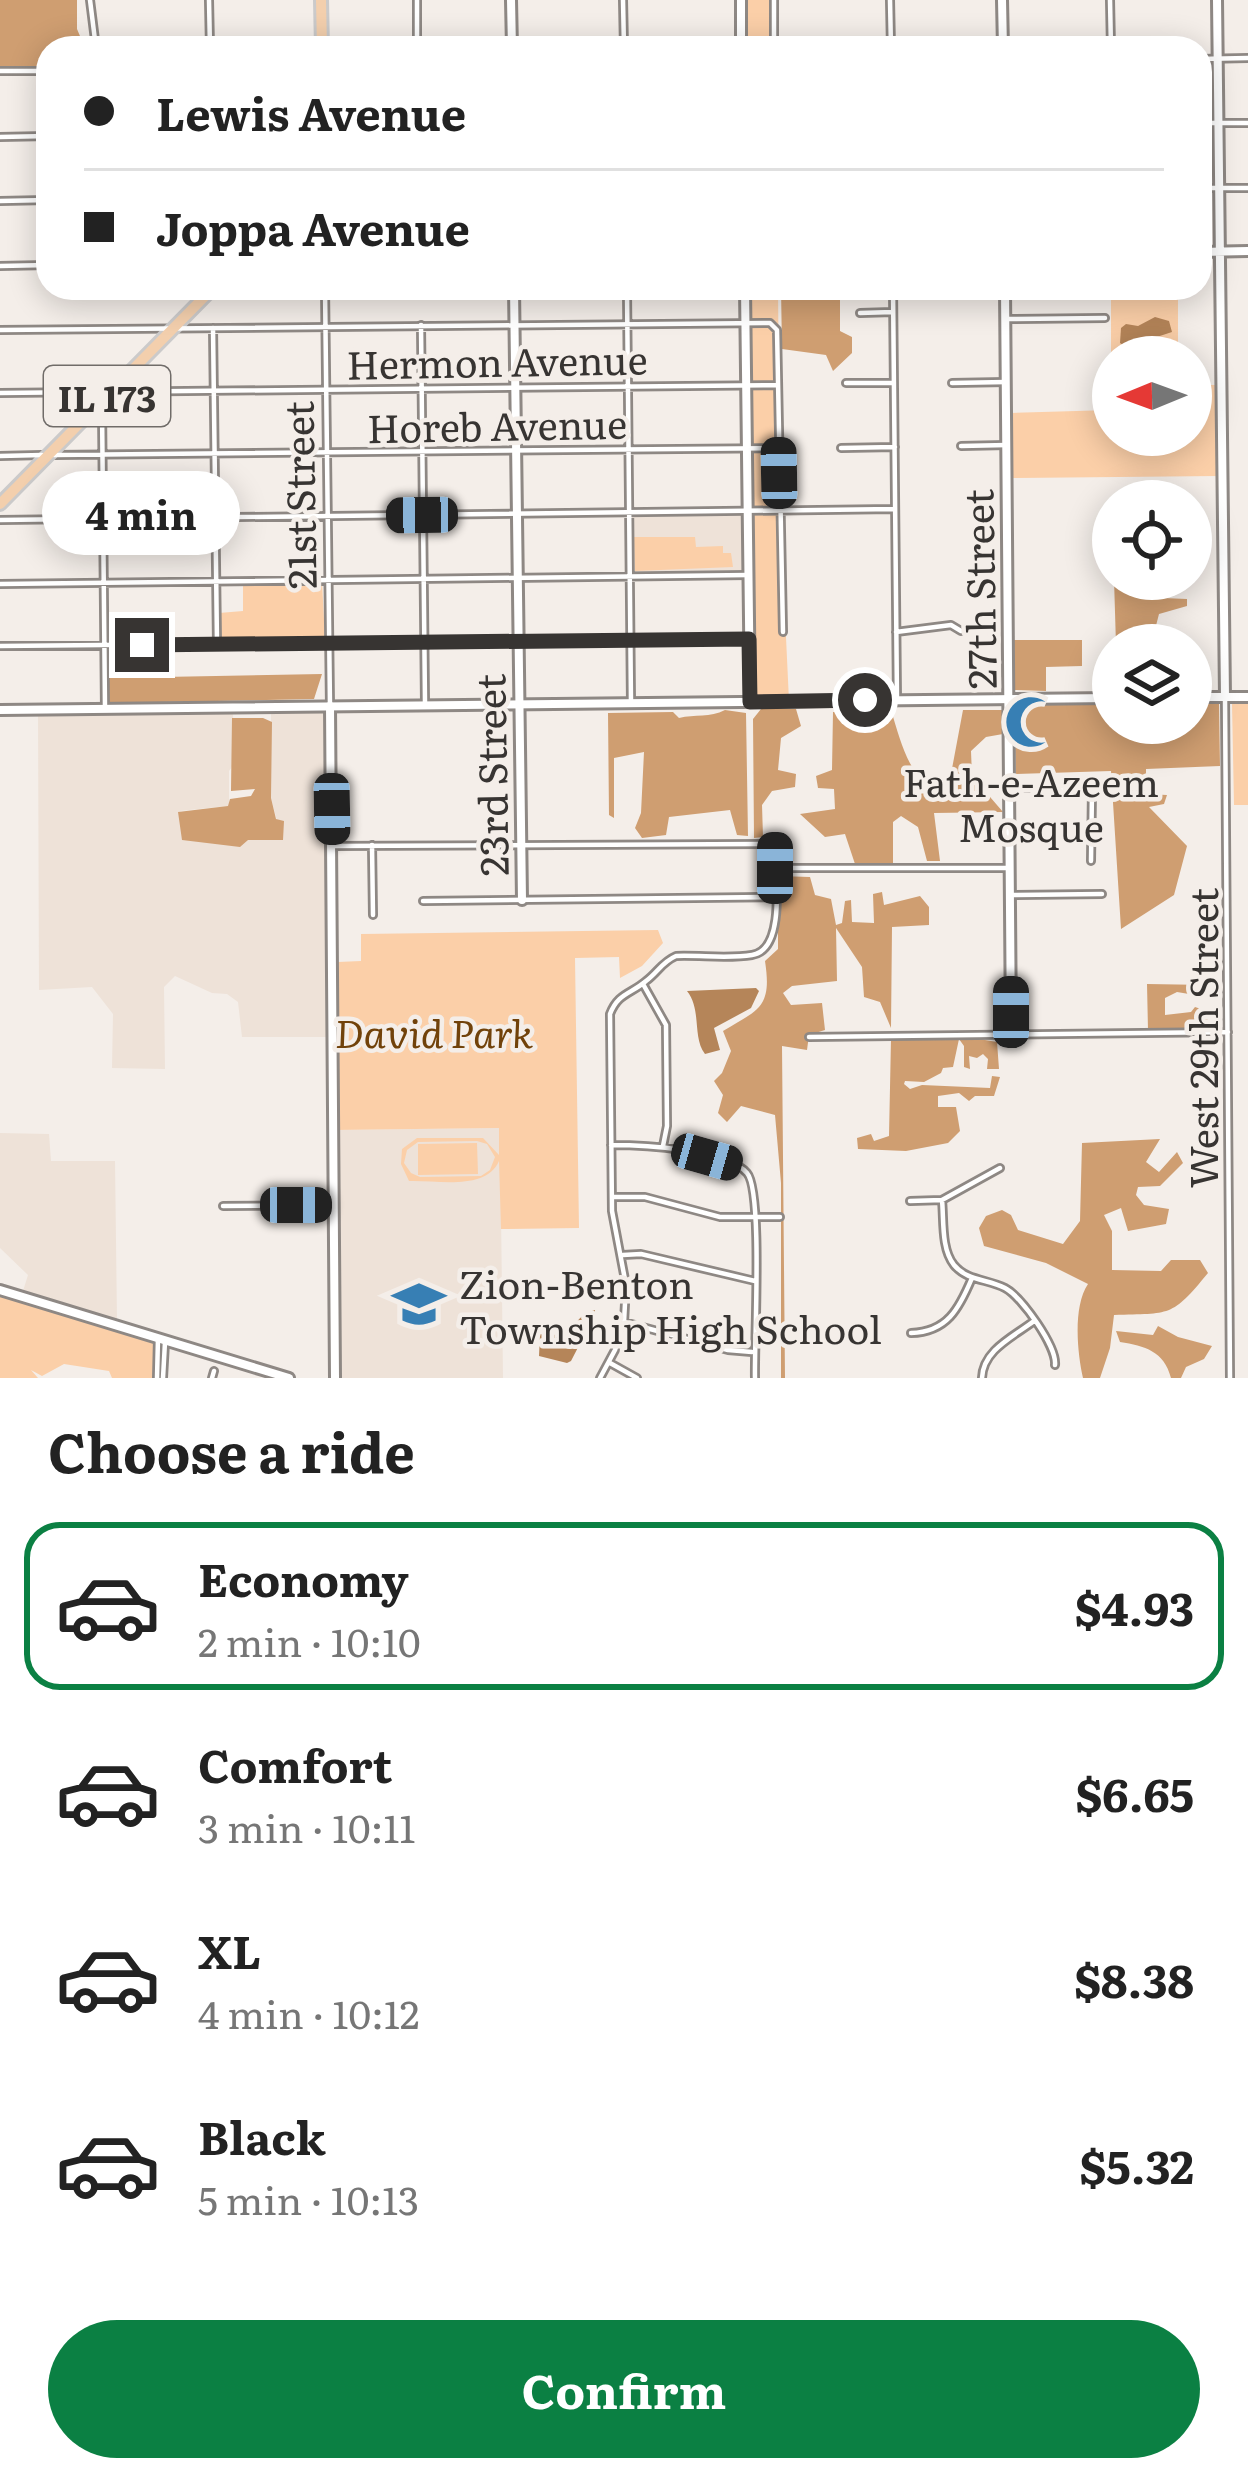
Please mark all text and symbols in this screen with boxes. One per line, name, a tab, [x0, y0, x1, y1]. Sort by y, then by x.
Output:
text: Lewis Avenue	[156, 78, 466, 145]
text: Joppa Avenue	[156, 193, 470, 260]
street label: Hermon Avenue	[346, 328, 648, 392]
north arrow	[1092, 336, 1212, 456]
map controls	[1092, 336, 1212, 744]
road number: IL 173	[44, 366, 170, 426]
street label: Horeb Avenue	[366, 393, 628, 455]
street label: 21st Street	[267, 400, 329, 590]
car	[760, 437, 798, 509]
callout: 4 min	[43, 471, 241, 555]
button: locate	[1092, 480, 1212, 600]
text: 4 min	[85, 484, 197, 542]
street label: 27th Street	[947, 488, 1009, 690]
car	[386, 496, 458, 534]
route end	[115, 618, 169, 672]
button: layers	[1092, 624, 1212, 744]
street label: 23rd Street	[459, 673, 521, 877]
route start	[838, 673, 892, 727]
mosque icon: Fath-e-Azeem Mosque	[1002, 693, 1060, 751]
place label: Fath-e-Azeem Mosque	[903, 751, 1159, 854]
car	[313, 773, 351, 845]
car	[757, 832, 793, 904]
street label: West 29th Street	[1172, 887, 1230, 1188]
car	[993, 976, 1029, 1048]
park label: David Park	[335, 1002, 534, 1060]
car	[667, 1130, 747, 1184]
car	[260, 1187, 332, 1223]
place label: Zion-Benton Township High School	[459, 1253, 882, 1356]
school or university icon: Zion-Benton Township High School	[390, 1275, 448, 1333]
text: Choose a ride	[48, 1409, 415, 1490]
text: Economy	[198, 1544, 409, 1611]
icon: car	[54, 1552, 162, 1660]
text: $4.93	[1075, 1573, 1194, 1640]
text: 2 min · 10:10	[198, 1611, 421, 1669]
text: Comfort	[198, 1730, 392, 1797]
icon: car	[54, 1738, 162, 1846]
text: $6.65	[1076, 1759, 1194, 1826]
text: 3 min · 10:11	[198, 1797, 415, 1855]
text: XL	[198, 1916, 261, 1983]
icon: car	[54, 1924, 162, 2032]
text: $8.38	[1074, 1945, 1194, 2012]
text: 4 min · 10:12	[198, 1983, 420, 2041]
text: Black	[198, 2102, 326, 2169]
icon: car	[54, 2110, 162, 2218]
text: $5.32	[1079, 2131, 1194, 2198]
text: 5 min · 10:13	[198, 2169, 419, 2227]
button: Confirm	[48, 2320, 1200, 2458]

